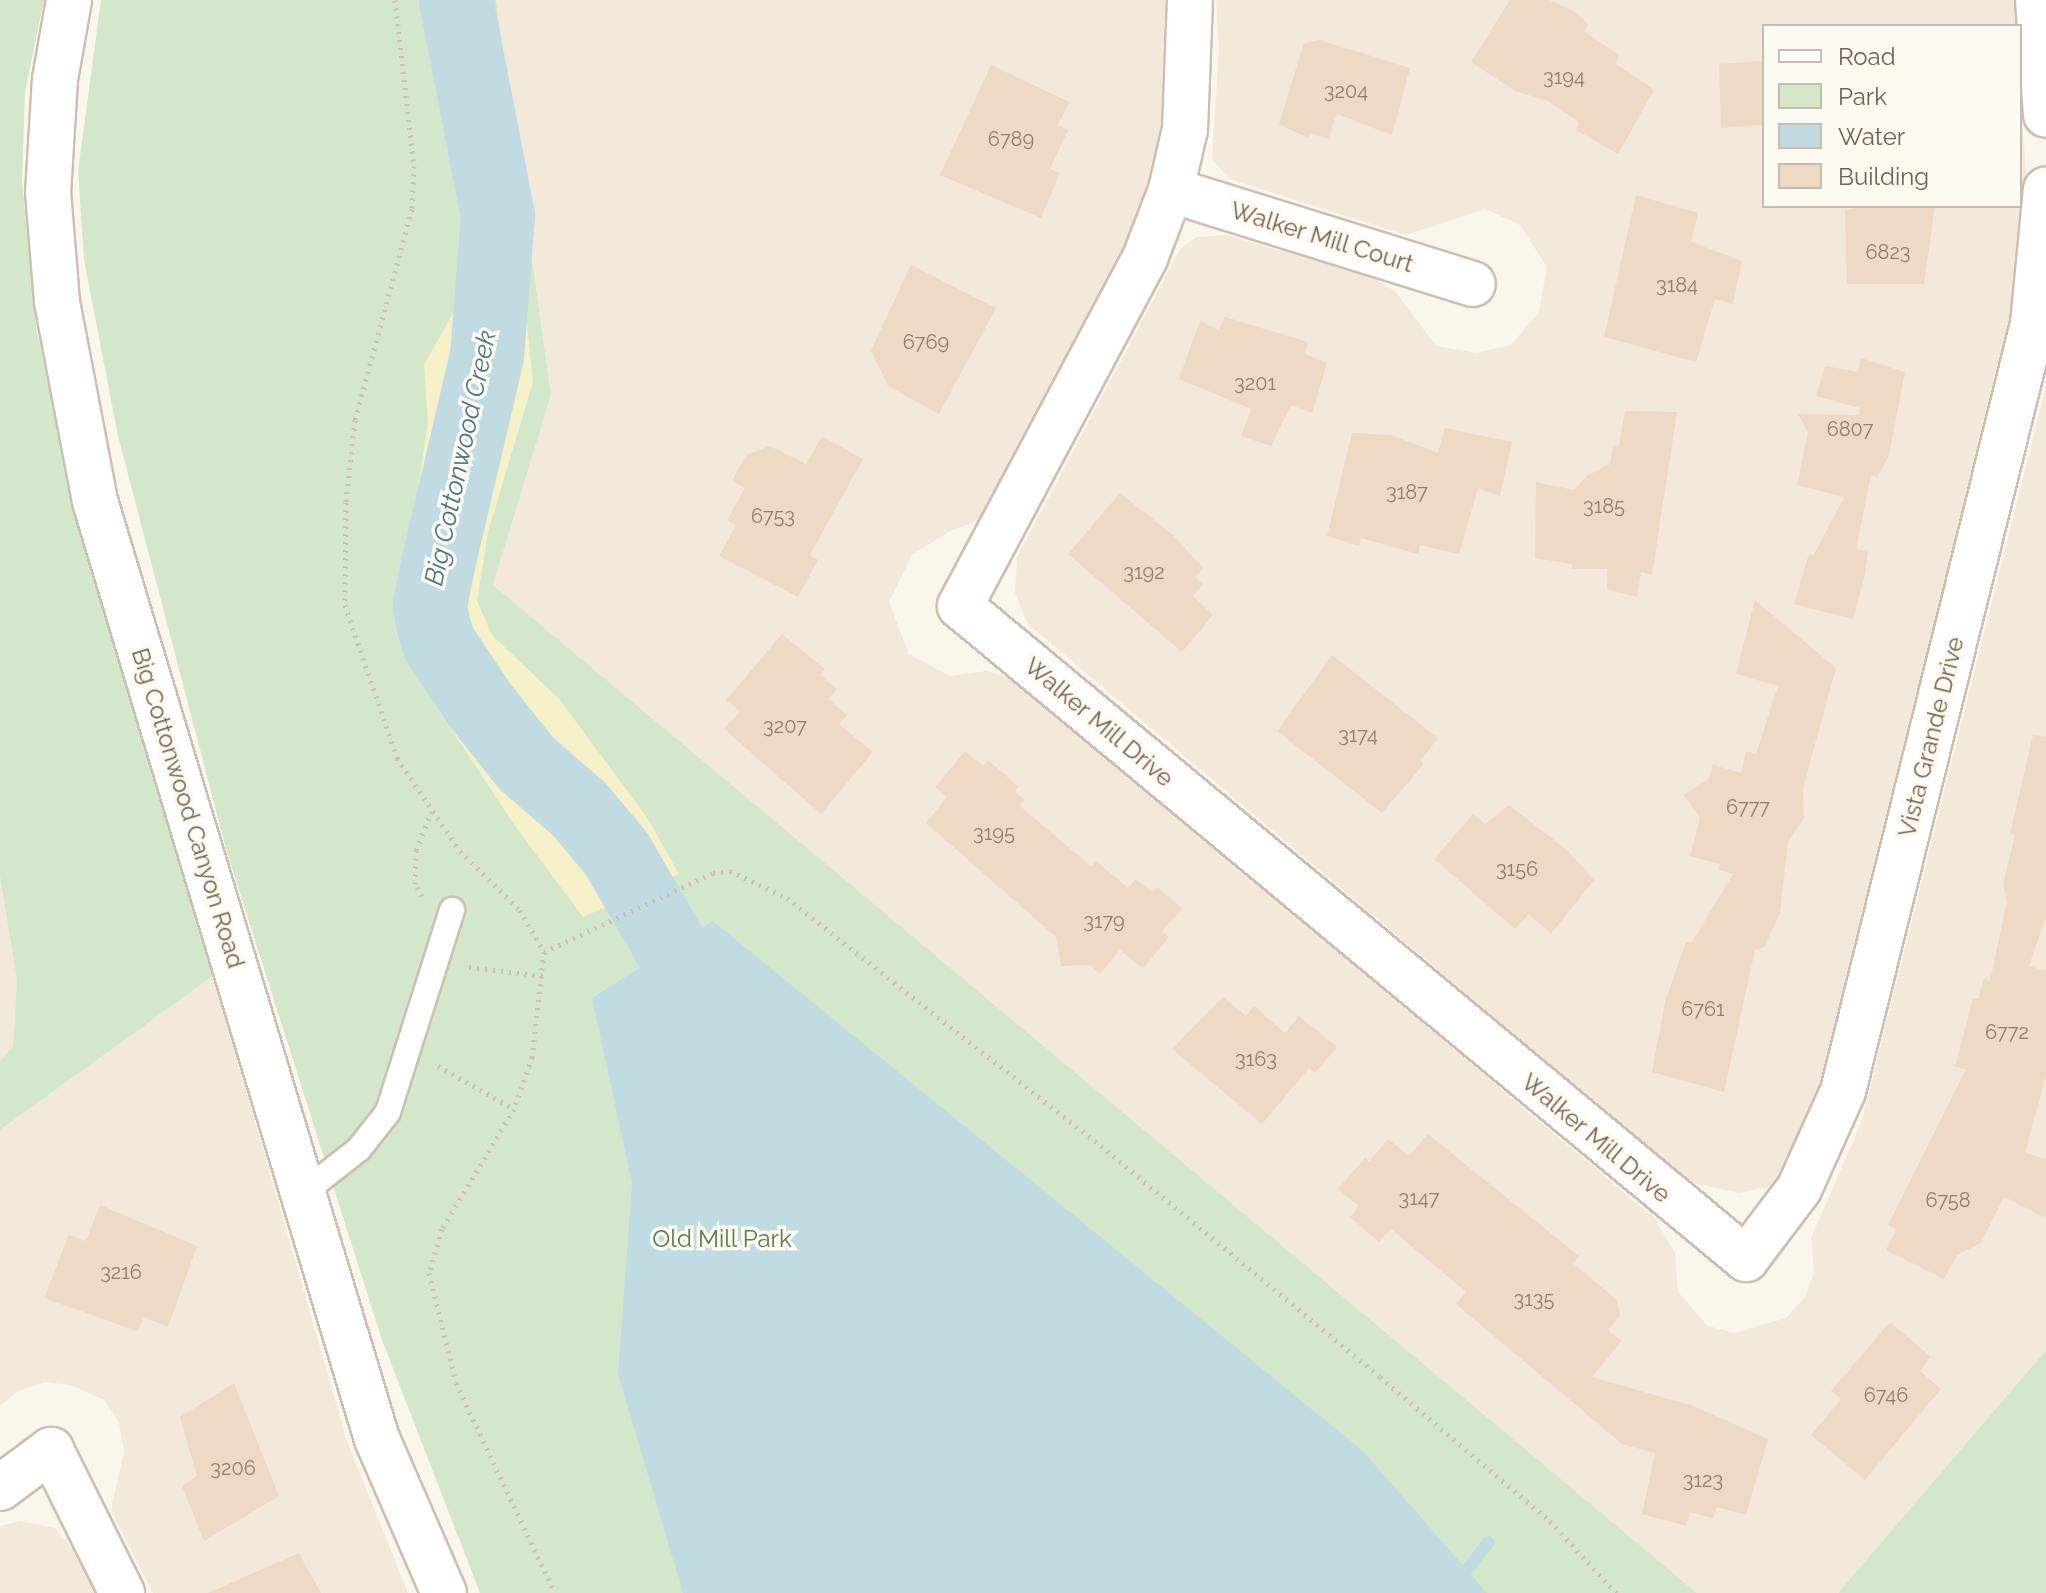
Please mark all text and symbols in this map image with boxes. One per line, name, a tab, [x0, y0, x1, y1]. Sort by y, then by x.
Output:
legend	[1762, 24, 2022, 208]
text: Road	[1838, 42, 1896, 71]
house number: 3194	[1543, 65, 1585, 89]
house number: 3204	[1324, 79, 1368, 103]
text: Park	[1838, 82, 1887, 111]
text: Water	[1838, 122, 1905, 151]
house number: 6789	[988, 127, 1034, 151]
text: Building	[1838, 162, 1929, 191]
street label: Walker Mill Court	[1226, 195, 1418, 279]
house number: 6823	[1865, 240, 1911, 264]
house number: 3184	[1656, 273, 1698, 297]
water label: Big Cottonwood Creek	[419, 328, 503, 588]
house number: 6769	[903, 330, 949, 354]
house number: 3201	[1234, 371, 1276, 395]
house number: 6807	[1827, 417, 1873, 441]
house number: 3187	[1386, 480, 1428, 504]
house number: 3185	[1583, 494, 1625, 518]
house number: 6753	[751, 504, 795, 528]
house number: 3192	[1123, 560, 1165, 584]
street label: Vista Grande Drive	[1892, 634, 1970, 840]
street label: Big Cottonwood Canyon Road	[126, 645, 250, 971]
street label: Walker Mill Drive	[1018, 651, 1180, 793]
house number: 3207	[763, 714, 807, 738]
house number: 3174	[1338, 723, 1378, 747]
house number: 6777	[1726, 795, 1770, 819]
house number: 3195	[973, 821, 1015, 845]
house number: 3156	[1496, 857, 1538, 881]
house number: 3179	[1083, 909, 1125, 933]
house number: 6761	[1681, 997, 1725, 1021]
house number: 6772	[1985, 1020, 2029, 1044]
house number: 3163	[1235, 1047, 1277, 1071]
street label: Walker Mill Drive	[1515, 1067, 1677, 1209]
house number: 3147	[1399, 1186, 1439, 1210]
house number: 6758	[1925, 1188, 1971, 1212]
park label: Old Mill Park	[652, 1225, 792, 1253]
house number: 3216	[100, 1260, 142, 1284]
house number: 3135	[1514, 1287, 1554, 1311]
house number: 6746	[1864, 1383, 1908, 1407]
house number: 3206	[210, 1456, 256, 1480]
house number: 3123	[1683, 1468, 1723, 1492]

